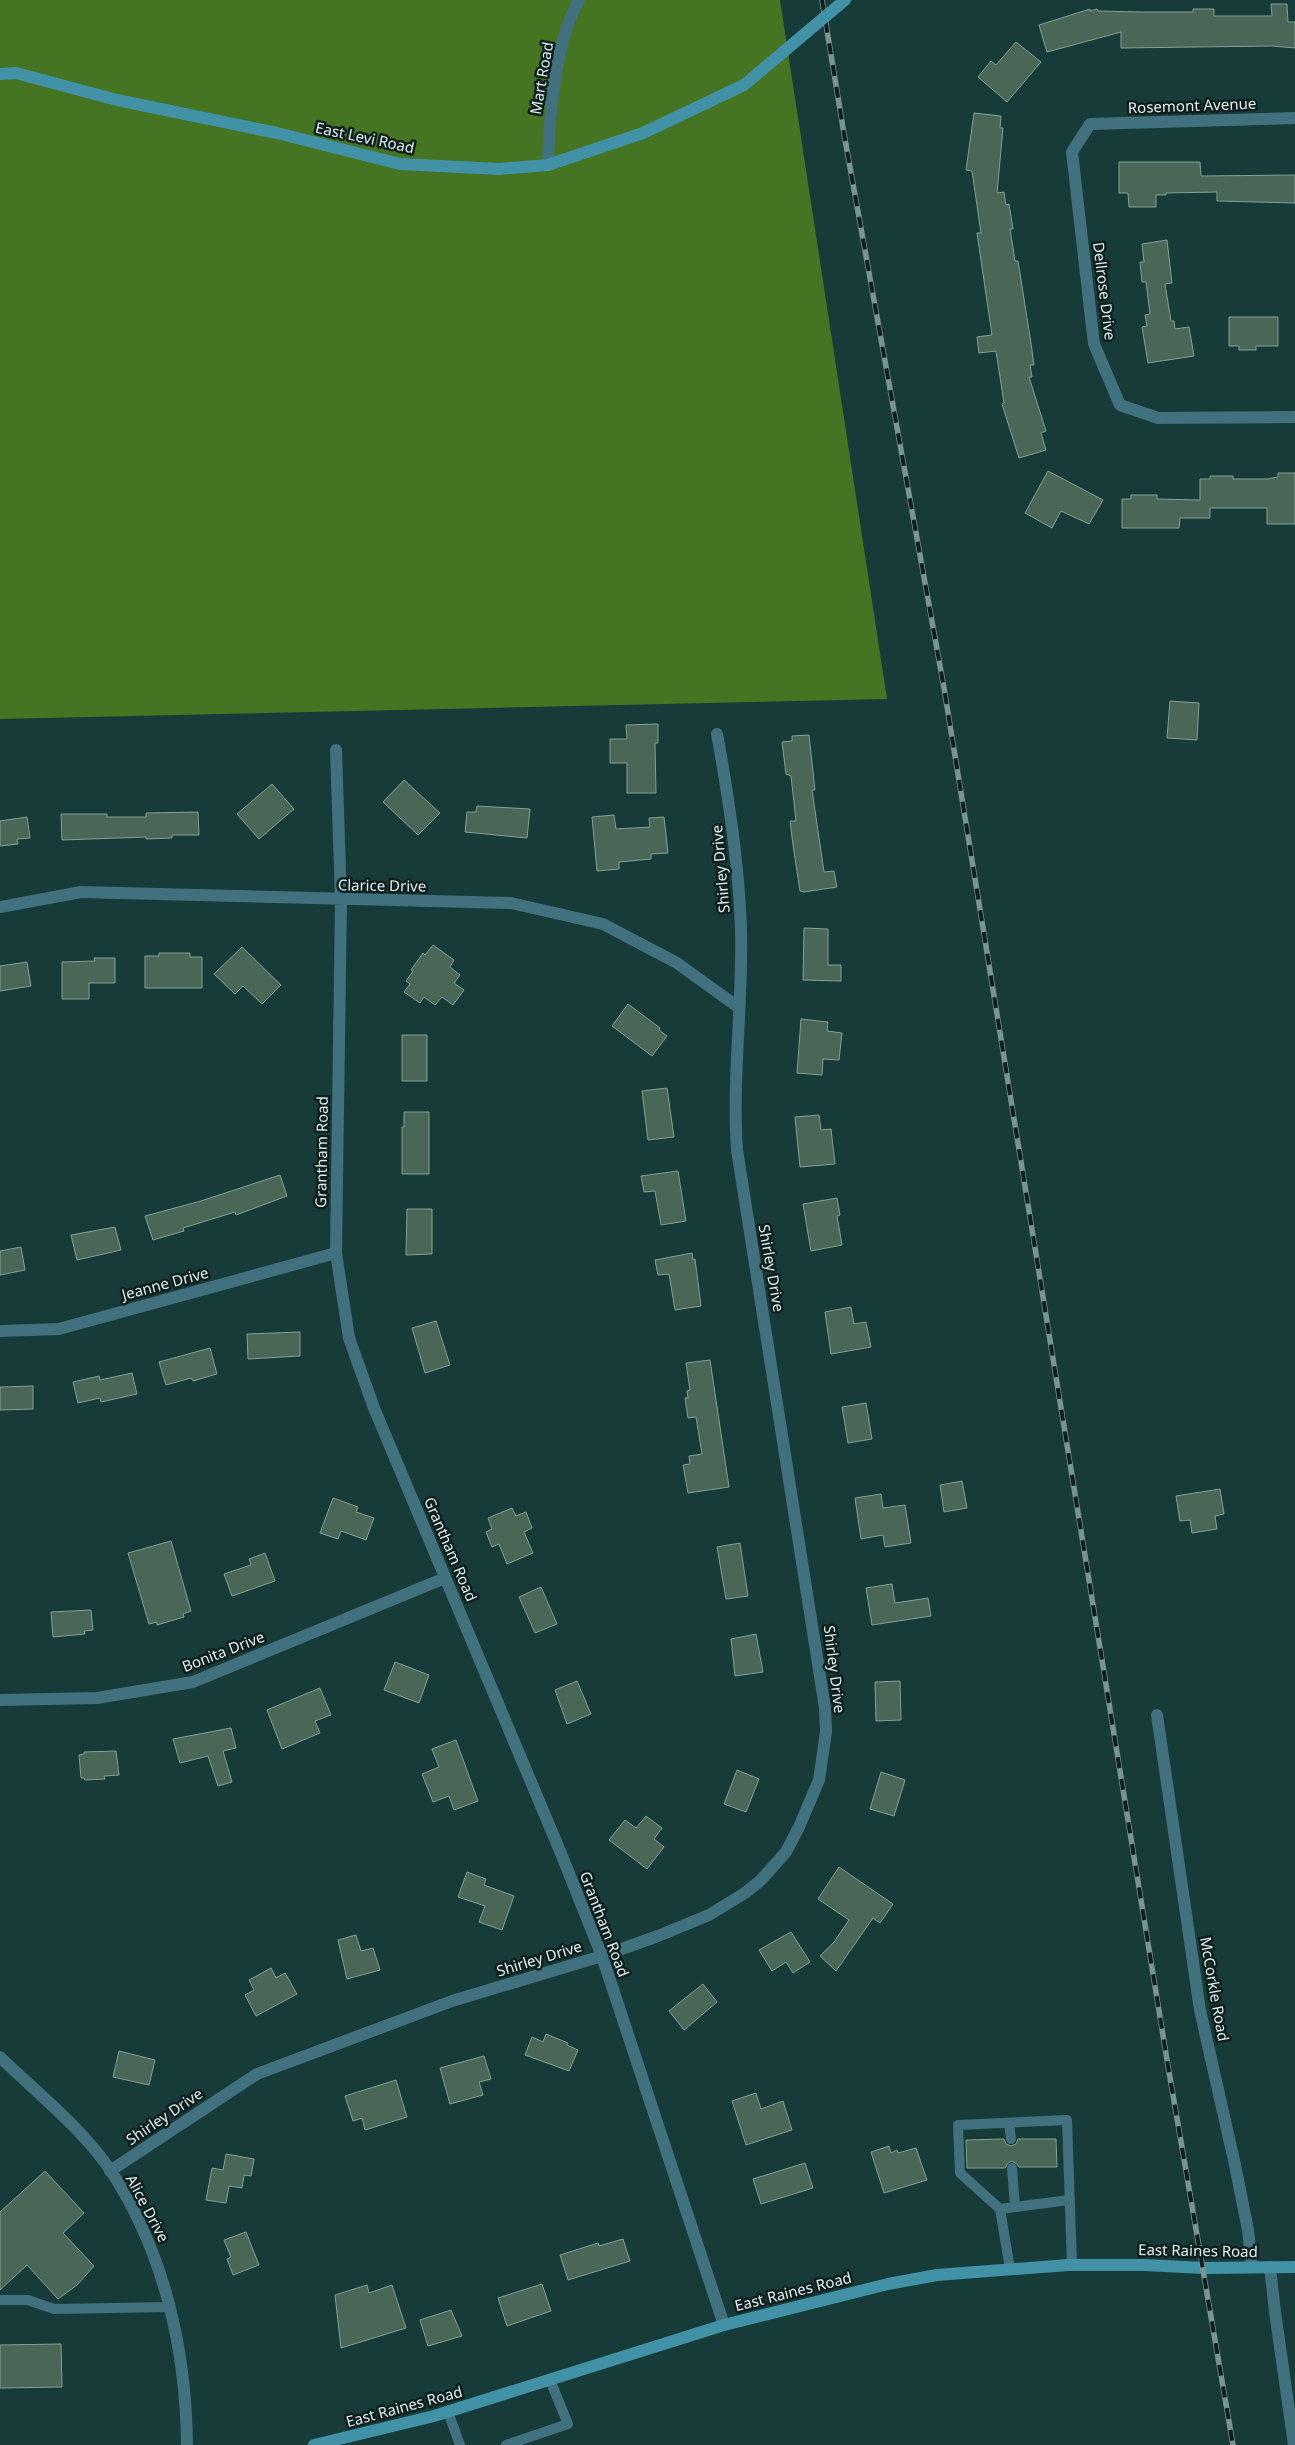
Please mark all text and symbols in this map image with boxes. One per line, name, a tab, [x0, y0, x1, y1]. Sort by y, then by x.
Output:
street label: Mart Road	[525, 40, 557, 116]
street label: Rosemont Avenue	[1127, 93, 1257, 117]
street label: East Levi Road	[314, 117, 416, 157]
street label: Dellrose Drive	[1089, 241, 1121, 341]
street label: Shirley Drive	[706, 824, 734, 914]
street label: Clarice Drive	[338, 874, 426, 896]
street label: Grantham Road	[310, 1096, 332, 1208]
street label: Shirley Drive	[754, 1223, 790, 1313]
street label: Jeanne Drive	[118, 1262, 211, 1305]
street label: Grantham Road	[420, 1494, 482, 1604]
street label: Shirley Drive	[820, 1624, 850, 1714]
street label: Bonita Drive	[179, 1626, 267, 1676]
street label: Grantham Road	[576, 1868, 634, 1980]
street label: McCorkle Road	[1196, 1935, 1234, 2043]
street label: Shirley Drive	[494, 1936, 584, 1980]
street label: Shirley Drive	[122, 2083, 206, 2149]
street label: Alice Drive	[122, 2171, 174, 2245]
street label: East Raines Road	[1138, 2239, 1258, 2261]
street label: East Raines Road	[732, 2267, 854, 2315]
street label: East Raines Road	[344, 2381, 464, 2431]

